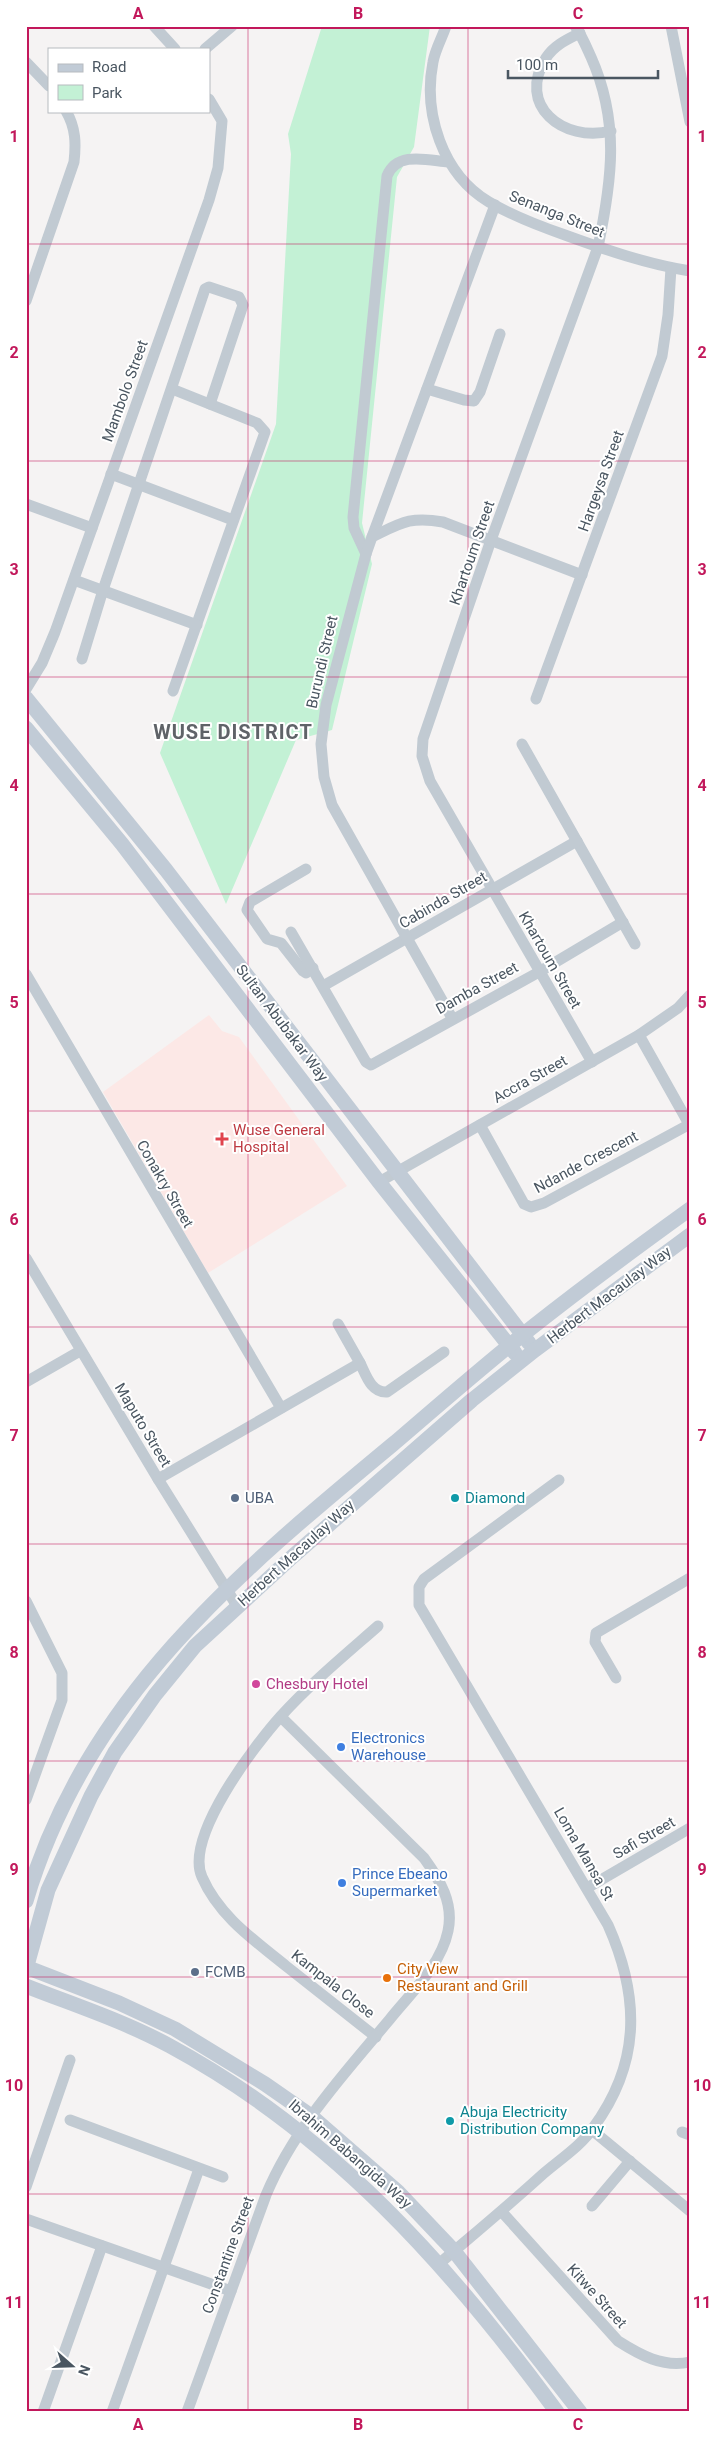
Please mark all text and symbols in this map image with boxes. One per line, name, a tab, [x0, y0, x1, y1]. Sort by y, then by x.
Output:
text: A	[133, 4, 144, 23]
text: B	[353, 4, 363, 23]
text: C	[573, 4, 583, 23]
legend	[48, 48, 210, 112]
scale bar	[508, 48, 658, 80]
text: 100 m	[516, 56, 558, 74]
text: Road	[92, 58, 126, 76]
text: Park	[92, 84, 123, 102]
text: 1	[9, 127, 19, 146]
text: 1	[697, 127, 707, 146]
street label: Senanga Street	[507, 187, 607, 241]
street label: Mambolo Street	[98, 338, 152, 444]
text: 2	[9, 343, 19, 362]
text: 2	[697, 343, 707, 362]
street label: Hargeysa Street	[574, 428, 628, 534]
street label: Khartoum Street	[446, 498, 498, 608]
text: 3	[9, 560, 19, 579]
text: 3	[697, 560, 707, 579]
street label: Burundi Street	[303, 614, 341, 710]
district label: WUSE DISTRICT	[153, 720, 313, 744]
text: 4	[9, 776, 19, 795]
text: 4	[697, 776, 707, 795]
street label: Cabinda Street	[396, 868, 490, 932]
street label: Khartoum Street	[515, 908, 585, 1012]
street label: Damba Street	[433, 958, 521, 1018]
street label: Sultan Abubakar Way	[232, 961, 332, 1085]
text: 5	[9, 993, 19, 1012]
text: 5	[697, 993, 707, 1012]
street label: Accra Street	[490, 1051, 570, 1107]
place label: Wuse General Hospital	[233, 1121, 325, 1156]
street label: Ndande Crescent	[531, 1127, 641, 1197]
marker: Wuse General Hospital	[215, 1132, 229, 1146]
street label: Conakry Street	[133, 1137, 197, 1231]
text: 6	[9, 1210, 19, 1229]
text: 6	[697, 1210, 707, 1229]
street label: Herbert Macaulay Way	[543, 1243, 675, 1347]
street label: Maputo Street	[111, 1380, 175, 1470]
text: 7	[9, 1426, 19, 1445]
text: 7	[697, 1426, 707, 1445]
place label: UBA	[245, 1489, 274, 1507]
place label: Diamond	[465, 1489, 525, 1507]
marker: UBA	[229, 1492, 241, 1504]
marker: Diamond	[449, 1492, 461, 1504]
street label: Herbert Macaulay Way	[234, 1496, 358, 1610]
text: 8	[9, 1643, 19, 1662]
text: 8	[697, 1643, 707, 1662]
place label: Chesbury Hotel	[266, 1675, 368, 1693]
marker: Chesbury Hotel	[250, 1678, 262, 1690]
place label: Electronics Warehouse	[351, 1729, 426, 1764]
marker: Electronics Warehouse	[335, 1741, 347, 1753]
street label: Loma Mansa St	[550, 1804, 618, 1904]
street label: Safi Street	[610, 1813, 678, 1863]
text: 9	[9, 1860, 19, 1879]
text: 9	[697, 1860, 707, 1879]
place label: Prince Ebeano Supermarket	[352, 1865, 448, 1900]
marker: Prince Ebeano Supermarket	[336, 1877, 348, 1889]
street label: Kampala Close	[288, 1946, 378, 2022]
place label: City View Restaurant and Grill	[397, 1960, 528, 1995]
place label: FCMB	[205, 1963, 246, 1981]
marker: FCMB	[189, 1966, 201, 1978]
marker: City View Restaurant and Grill	[381, 1972, 393, 1984]
text: 10	[5, 2076, 23, 2095]
text: 10	[693, 2076, 711, 2095]
street label: Ibrahim Babangida Way	[285, 2096, 415, 2212]
place label: Abuja Electricity Distribution Company	[460, 2103, 604, 2138]
marker: Abuja Electricity Distribution Company	[444, 2115, 456, 2127]
street label: Constantine Street	[198, 2194, 258, 2316]
street label: Kitwe Street	[563, 2260, 631, 2332]
text: 11	[5, 2293, 23, 2312]
text: 11	[693, 2293, 711, 2312]
north arrow	[48, 2340, 98, 2390]
text: N	[75, 2363, 93, 2378]
text: A	[133, 2415, 144, 2434]
text: B	[353, 2415, 363, 2434]
text: C	[573, 2415, 583, 2434]

